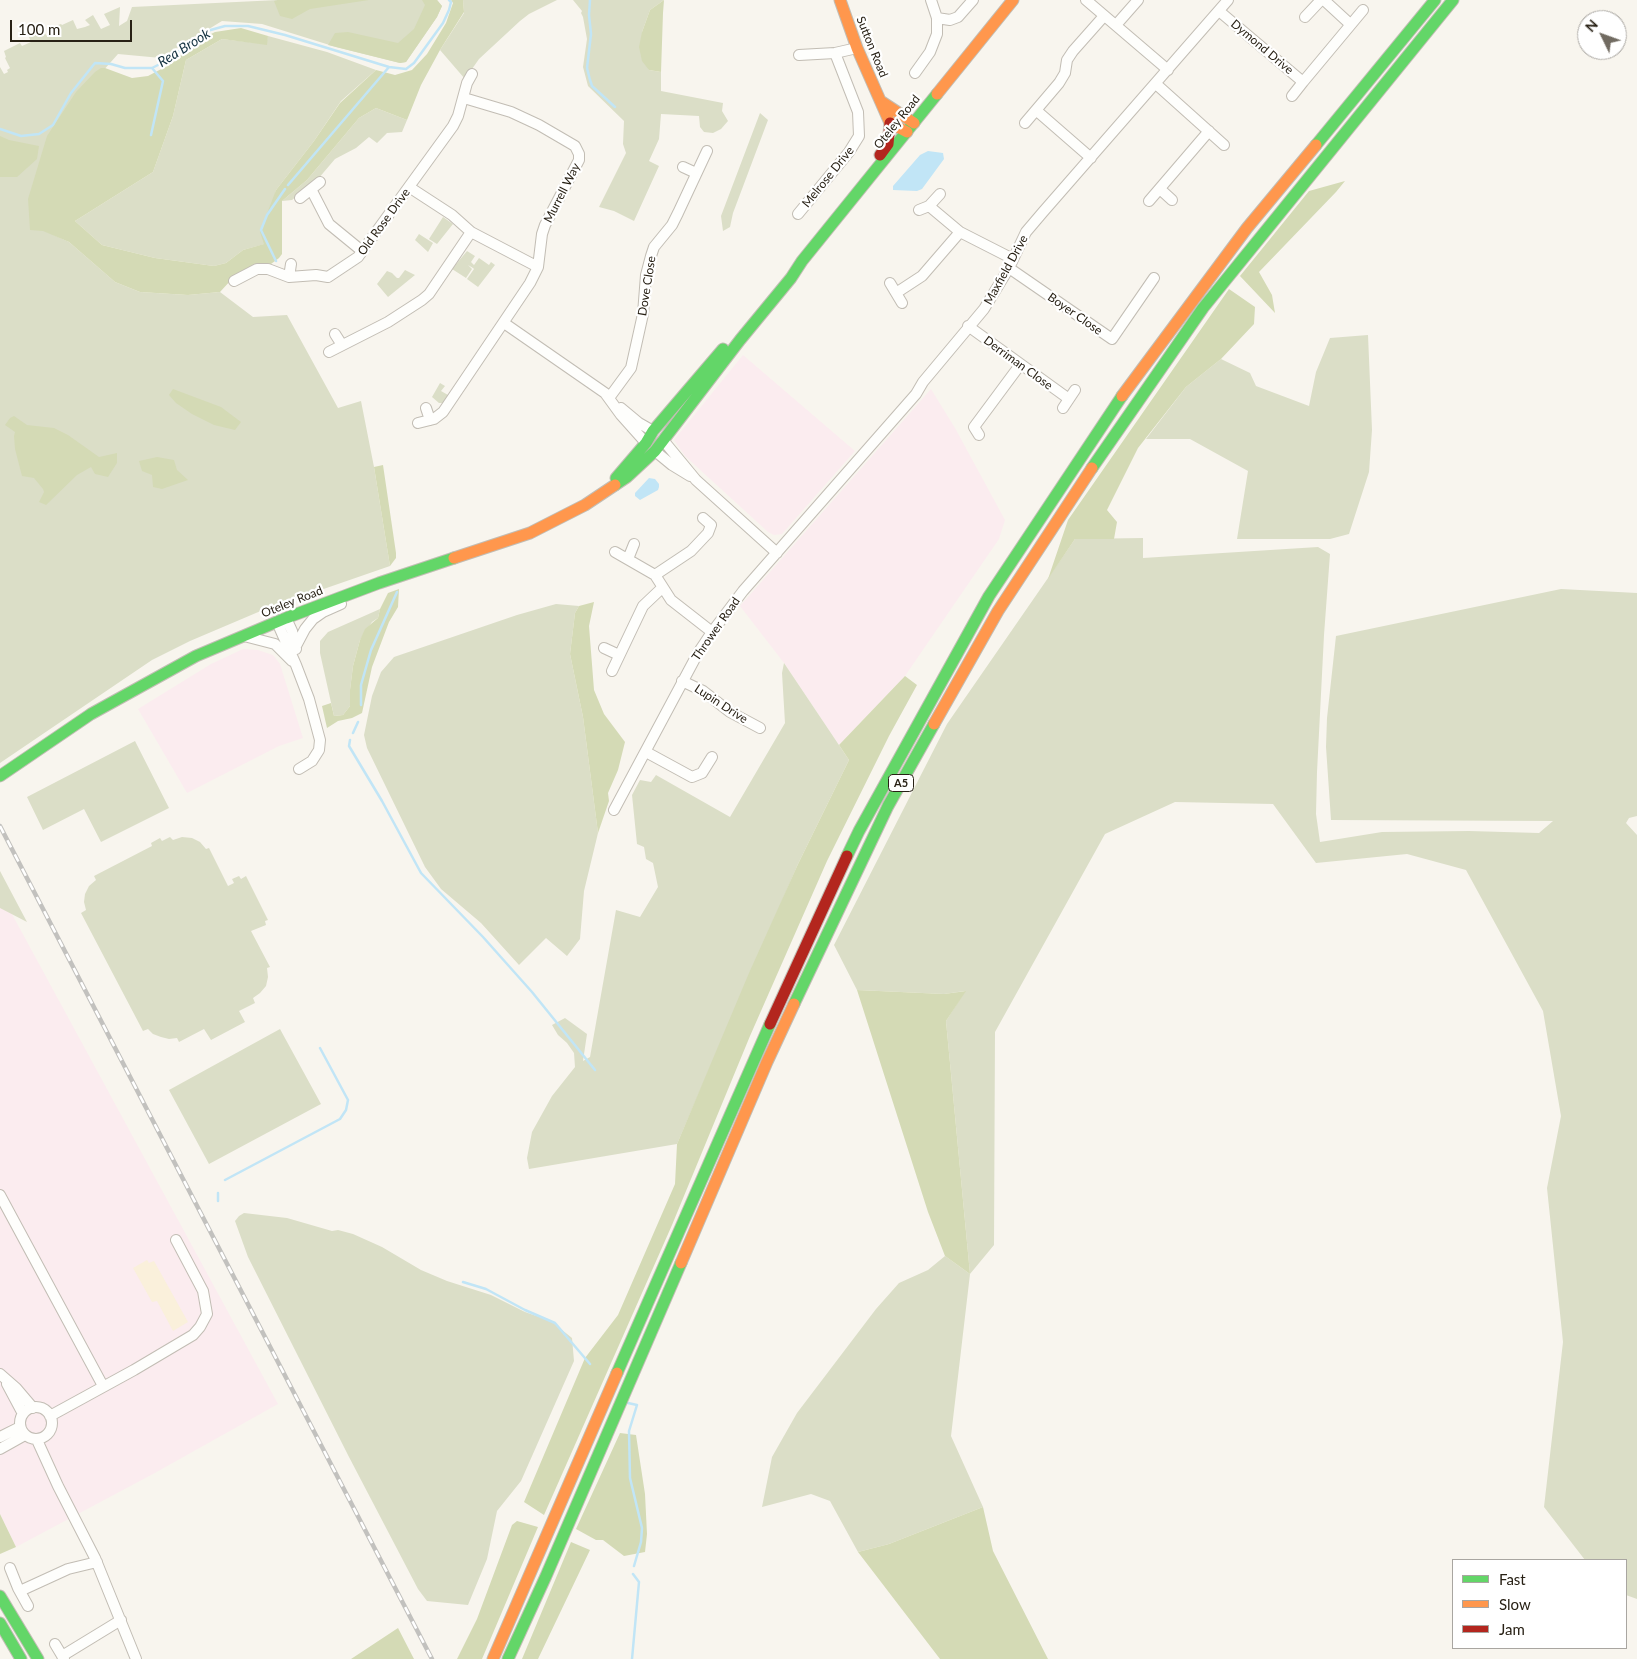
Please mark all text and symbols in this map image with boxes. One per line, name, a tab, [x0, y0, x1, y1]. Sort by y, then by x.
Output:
scale bar	[12, 10, 135, 42]
north arrow	[1577, 10, 1627, 60]
street label: Sutton Road	[853, 14, 891, 80]
text: N	[1581, 16, 1601, 35]
street label: Dymond Drive	[1228, 17, 1296, 77]
text: 100 m	[18, 20, 60, 38]
water label: Rea Brook	[155, 25, 213, 71]
street label: Oteley Road	[871, 92, 923, 152]
street label: Melrose Drive	[799, 144, 857, 210]
street label: Murrell Way	[541, 161, 583, 225]
street label: Old Rose Drive	[355, 186, 413, 258]
street label: Maxfield Drive	[981, 233, 1031, 307]
street label: Dove Close	[635, 255, 659, 317]
street label: Boyer Close	[1045, 290, 1105, 338]
street label: Derriman Close	[981, 333, 1055, 393]
street label: Oteley Road	[259, 583, 325, 621]
street label: Thrower Road	[689, 594, 743, 664]
street label: Lupin Drive	[692, 681, 750, 727]
road number: A5	[888, 774, 914, 791]
legend	[1452, 1559, 1627, 1649]
text: Fast	[1499, 1570, 1526, 1588]
text: Slow	[1499, 1595, 1531, 1613]
text: Jam	[1499, 1620, 1525, 1638]

